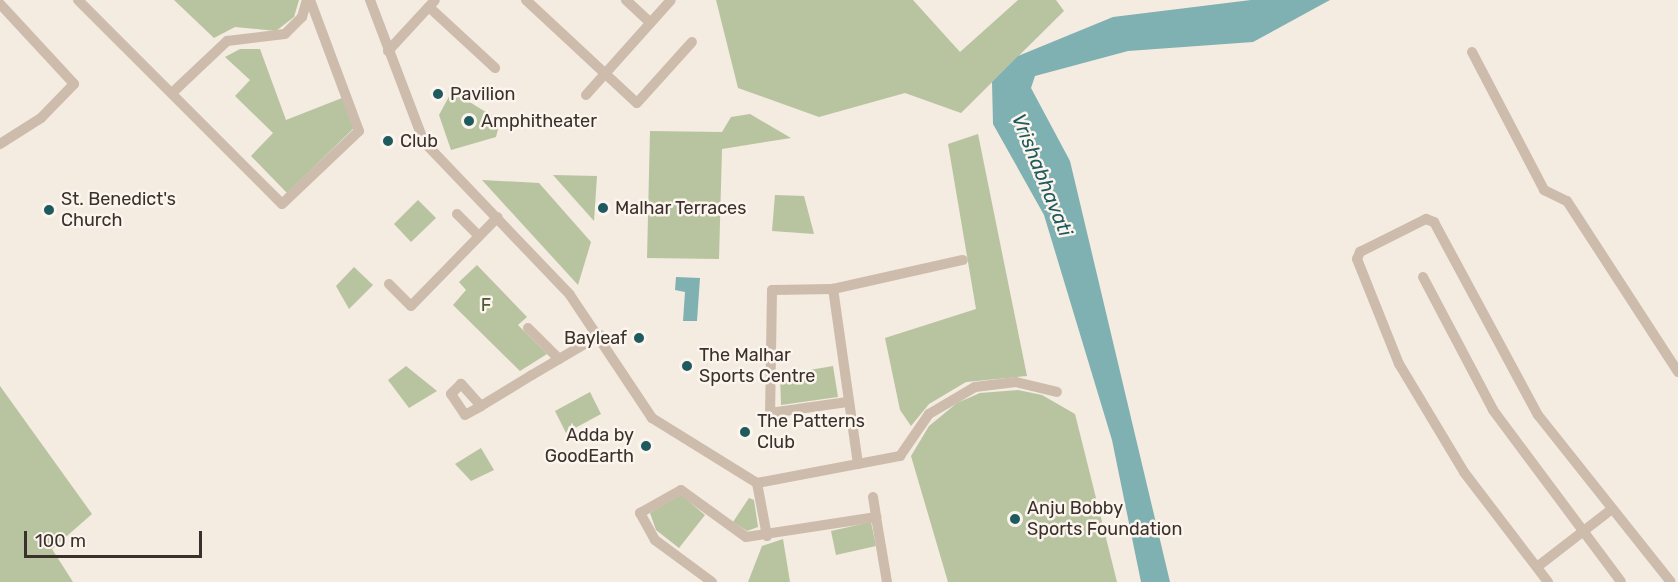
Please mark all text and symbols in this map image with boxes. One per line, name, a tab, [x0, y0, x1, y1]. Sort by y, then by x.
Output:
place label: Pavilion	[450, 83, 515, 105]
marker: Pavilion	[431, 87, 445, 101]
place label: Amphitheater	[481, 110, 597, 132]
water label: Vrishabhavati	[1007, 110, 1077, 240]
marker: Amphitheater	[462, 114, 476, 128]
place label: Club	[400, 130, 438, 152]
marker: Club	[381, 134, 395, 148]
place label: St. Benedict's Church	[61, 189, 176, 232]
place label: Malhar Terraces	[615, 197, 747, 219]
marker: Malhar Terraces	[596, 201, 610, 215]
marker: St. Benedict's Church	[42, 203, 56, 217]
park label: F	[481, 294, 491, 316]
place label: Bayleaf	[564, 327, 627, 349]
marker: Bayleaf	[632, 331, 646, 345]
place label: The Malhar Sports Centre	[699, 345, 815, 388]
marker: The Malhar Sports Centre	[680, 359, 694, 373]
place label: The Patterns Club	[757, 411, 865, 454]
place label: Adda by GoodEarth	[545, 425, 634, 468]
marker: The Patterns Club	[738, 425, 752, 439]
marker: Adda by GoodEarth	[639, 439, 653, 453]
place label: Anju Bobby Sports Foundation	[1027, 498, 1182, 540]
marker: Anju Bobby Sports Foundation	[1008, 512, 1022, 526]
scale bar	[27, 519, 206, 557]
text: 100 m	[35, 530, 86, 552]

